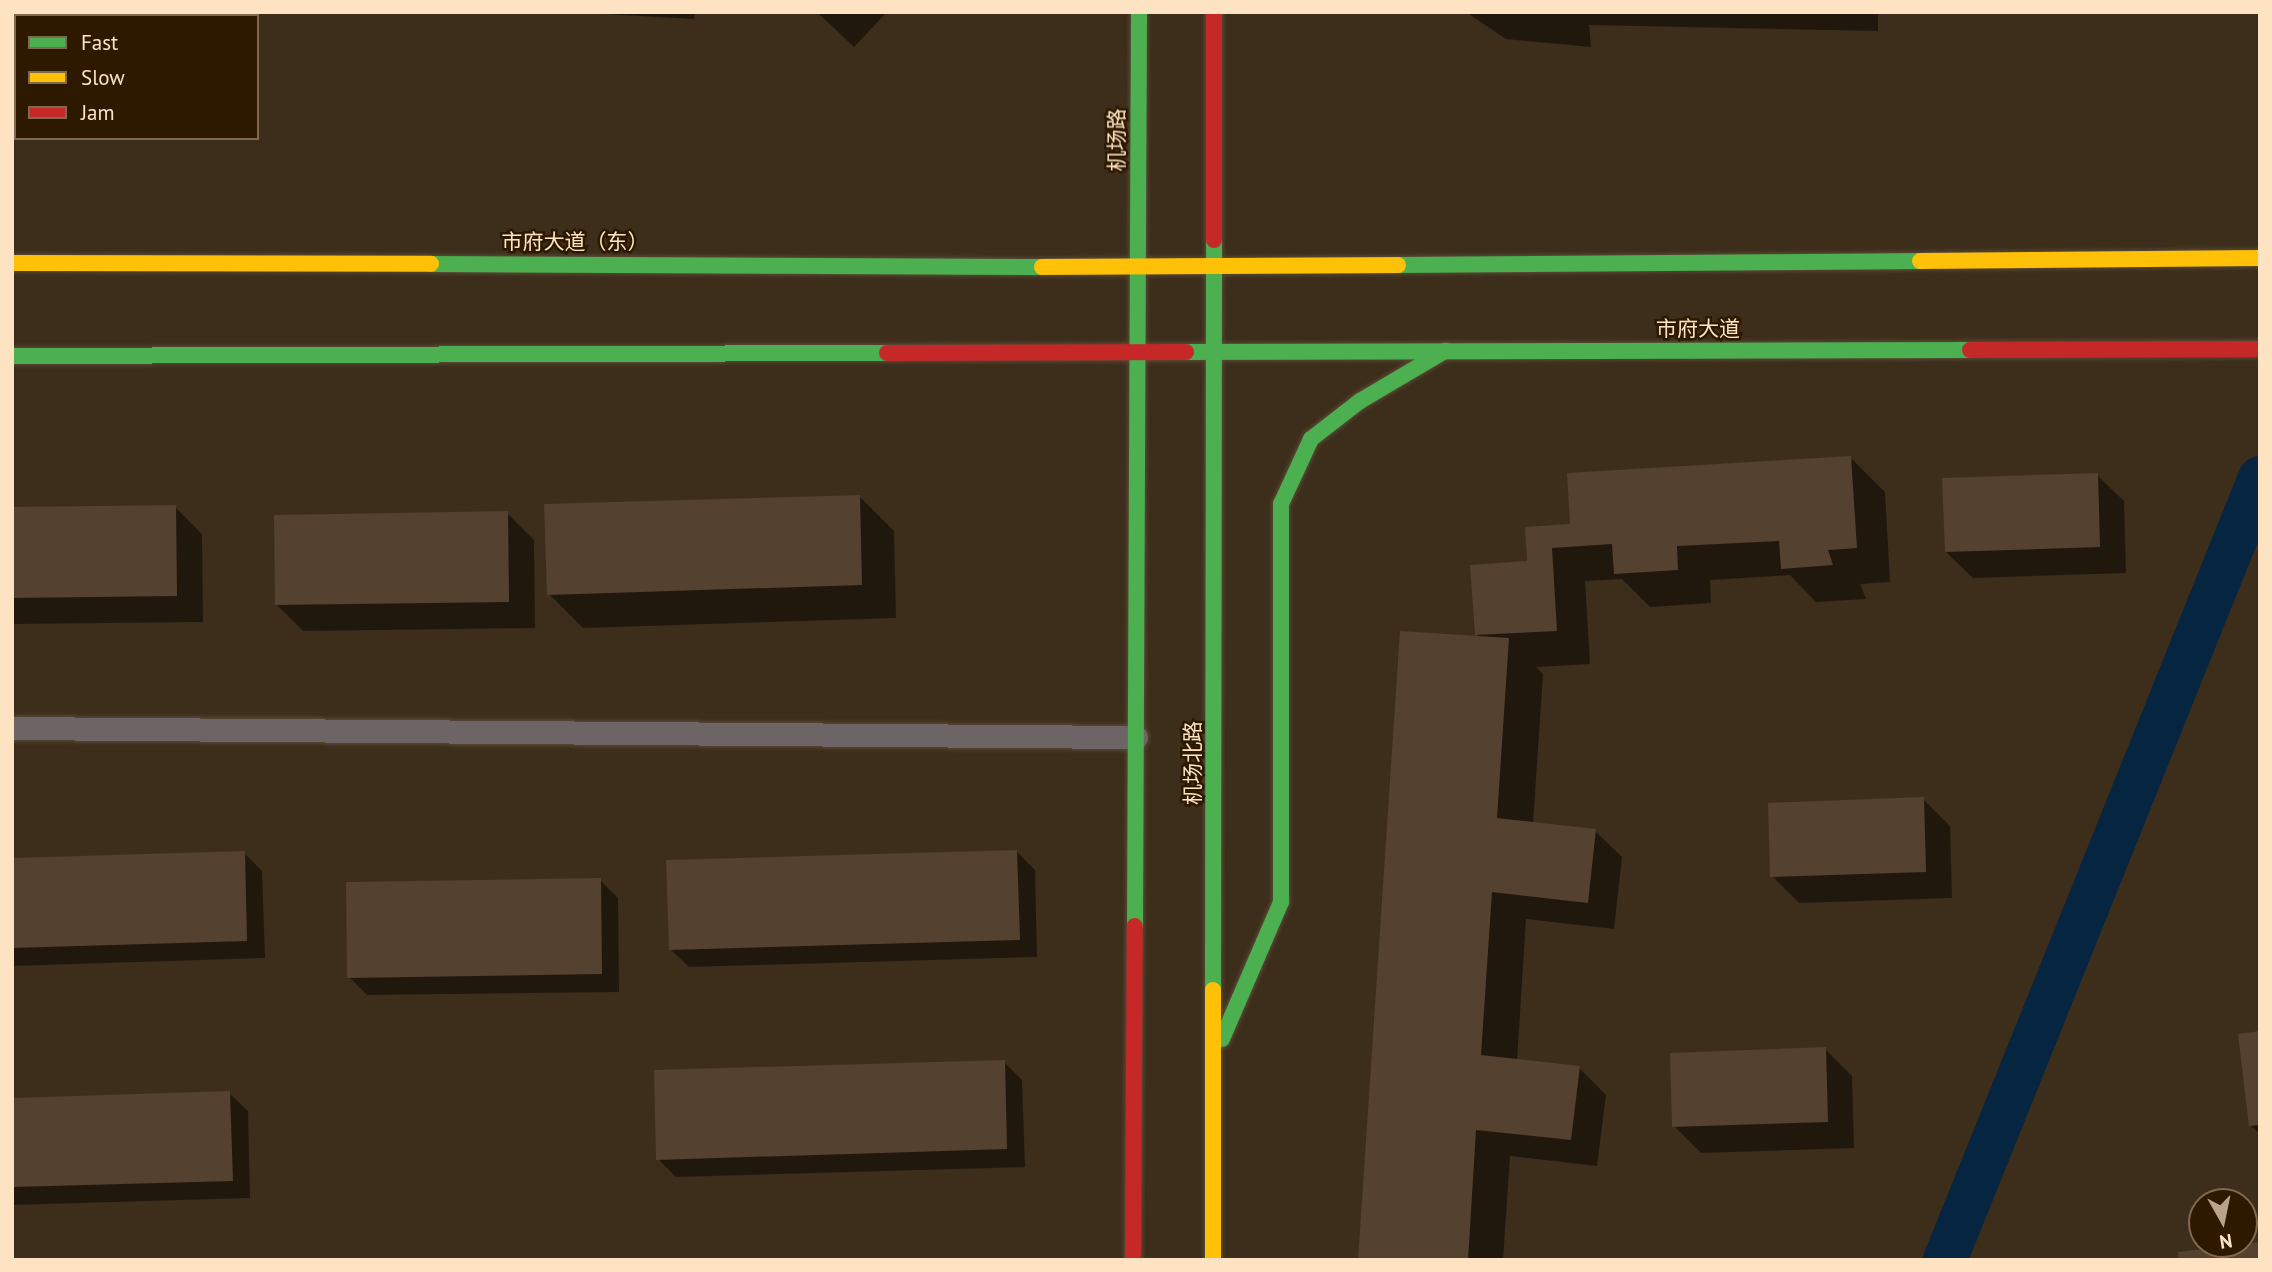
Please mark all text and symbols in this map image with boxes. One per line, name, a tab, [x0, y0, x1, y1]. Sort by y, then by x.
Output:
legend	[14, 14, 259, 140]
text: Fast	[81, 29, 118, 56]
text: Slow	[81, 64, 125, 91]
text: Jam	[81, 99, 115, 126]
street label: 机场路	[1104, 109, 1130, 171]
street label: 市府大道（东）	[502, 229, 648, 255]
street label: 市府大道	[1656, 316, 1740, 342]
street label: 机场北路	[1180, 721, 1206, 805]
north arrow	[2188, 1188, 2258, 1258]
text: N	[2218, 1229, 2234, 1255]

